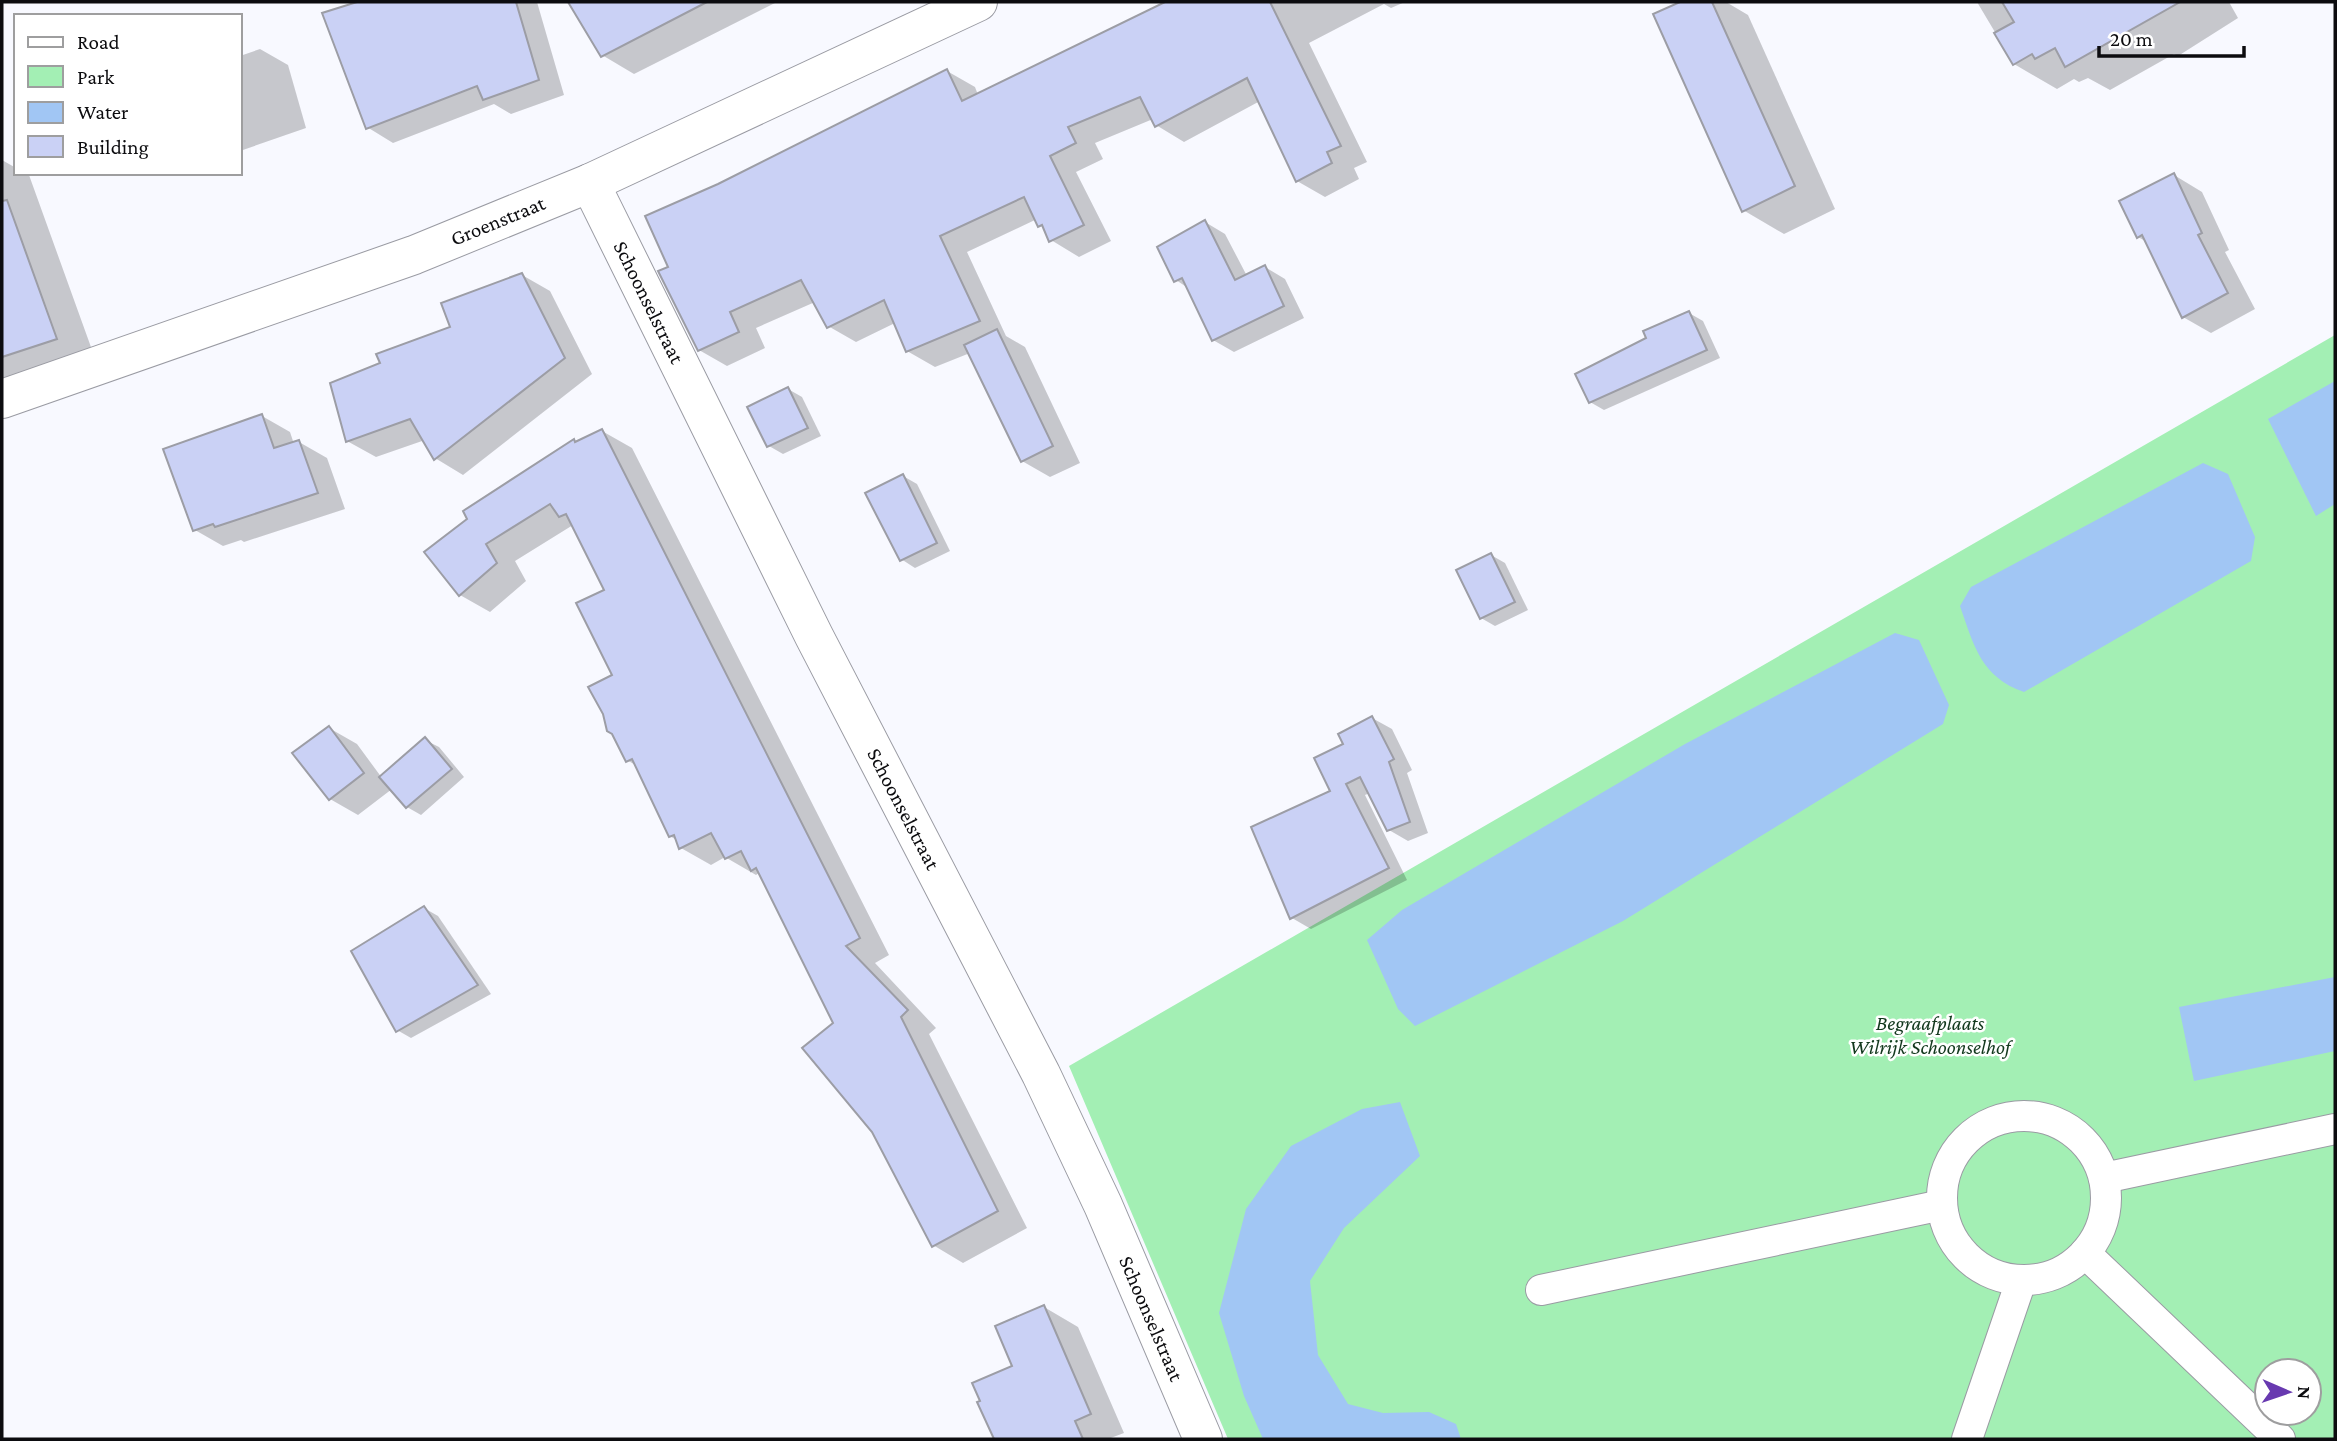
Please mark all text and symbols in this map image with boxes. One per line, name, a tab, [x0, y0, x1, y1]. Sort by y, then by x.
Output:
legend	[14, 14, 242, 175]
scale bar	[2099, 14, 2244, 58]
text: 20 m	[2110, 27, 2153, 51]
text: Road	[77, 30, 120, 54]
text: Park	[77, 65, 114, 89]
text: Water	[77, 100, 129, 124]
text: Building	[77, 135, 149, 159]
street label: Groenstraat	[447, 190, 550, 251]
street label: Schoonselstraat	[609, 237, 690, 368]
street label: Schoonselstraat	[862, 744, 945, 875]
park label: Begraafplaats Wilrijk Schoonselhof	[1850, 1011, 2014, 1059]
street label: Schoonselstraat	[1114, 1252, 1189, 1386]
north arrow	[2253, 1357, 2323, 1427]
text: N	[2294, 1386, 2315, 1399]

